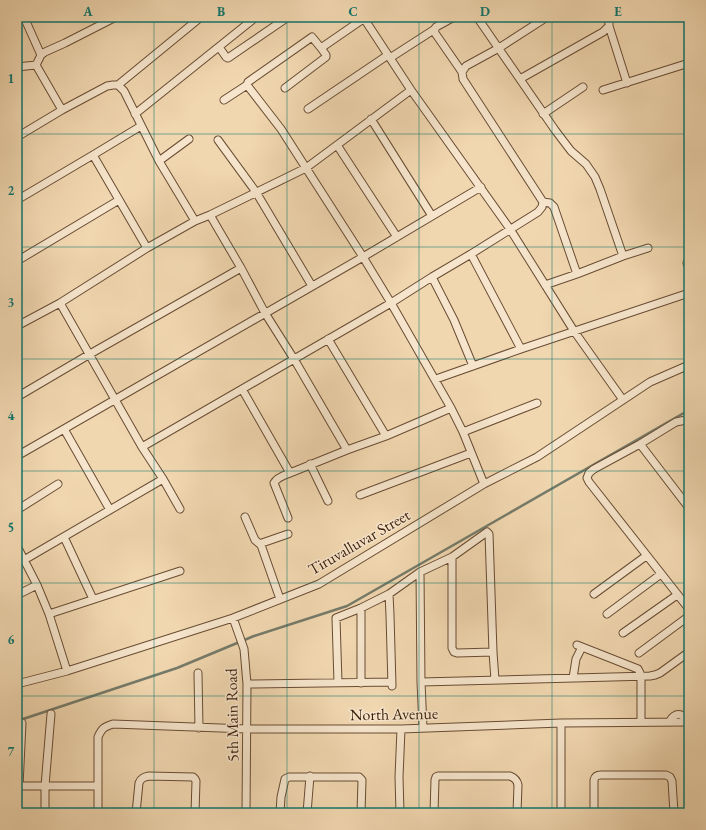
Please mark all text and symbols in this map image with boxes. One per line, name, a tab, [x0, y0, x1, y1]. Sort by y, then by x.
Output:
text: A	[82, 3, 93, 20]
text: B	[217, 3, 225, 20]
text: C	[348, 3, 358, 20]
text: D	[480, 3, 490, 20]
text: E	[614, 3, 622, 20]
text: 1	[8, 70, 15, 87]
text: 2	[8, 182, 15, 199]
text: 3	[8, 294, 15, 311]
text: 4	[8, 407, 15, 424]
street label: Tiruvalluvar Street	[304, 504, 414, 580]
text: 5	[8, 519, 14, 536]
text: 6	[8, 631, 15, 648]
street label: 5th Main Road	[221, 667, 243, 762]
street label: North Avenue	[350, 703, 438, 725]
text: 7	[8, 743, 15, 760]

